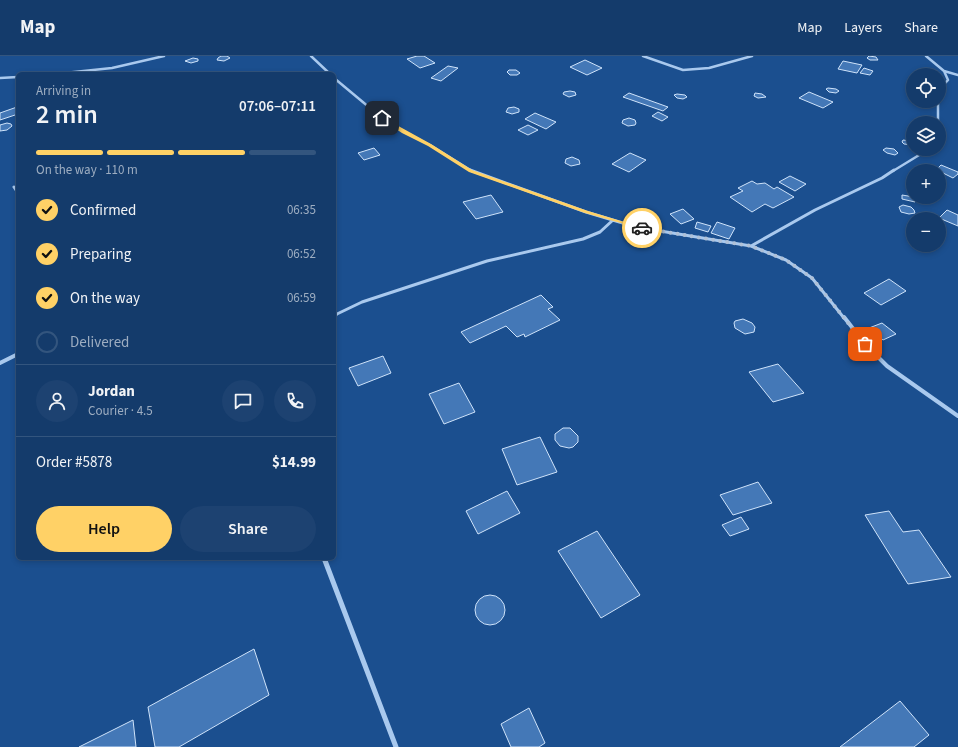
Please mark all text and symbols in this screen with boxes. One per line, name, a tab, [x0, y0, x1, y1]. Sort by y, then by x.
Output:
text: Map	[20, 14, 55, 41]
text: Map	[797, 18, 822, 38]
text: Layers	[844, 18, 882, 38]
text: Share	[904, 18, 938, 38]
map controls	[906, 68, 946, 252]
button: locate	[906, 68, 946, 108]
text: Arriving in	[36, 82, 91, 100]
text: 2 min	[36, 96, 98, 133]
text: 07:06–07:11	[239, 96, 316, 117]
pin	[365, 101, 399, 135]
icon: home	[371, 107, 393, 129]
button: layers	[906, 116, 946, 156]
text: On the way · 110 m	[36, 161, 138, 179]
button: +	[906, 164, 946, 204]
icon: check	[36, 199, 58, 221]
text: Confirmed	[70, 200, 136, 221]
text: 06:35	[287, 201, 316, 219]
courier	[622, 208, 662, 248]
button: −	[906, 212, 946, 252]
icon: car	[631, 217, 653, 239]
icon: check	[36, 243, 58, 265]
text: Preparing	[70, 244, 131, 265]
text: 06:52	[287, 245, 316, 263]
icon: check	[36, 287, 58, 309]
text: On the way	[70, 288, 140, 309]
text: 06:59	[287, 289, 316, 307]
pin	[848, 327, 882, 361]
text: Delivered	[70, 332, 129, 353]
icon: bag	[854, 333, 876, 355]
button: person	[36, 380, 78, 422]
button: chat	[222, 380, 264, 422]
button: phone	[274, 380, 316, 422]
text: Jordan	[88, 381, 135, 402]
text: Courier · 4.5	[88, 402, 153, 420]
text: Order #5878	[36, 452, 112, 473]
text: $14.99	[272, 452, 316, 473]
button: Help	[36, 506, 172, 552]
button: Share	[180, 506, 316, 552]

